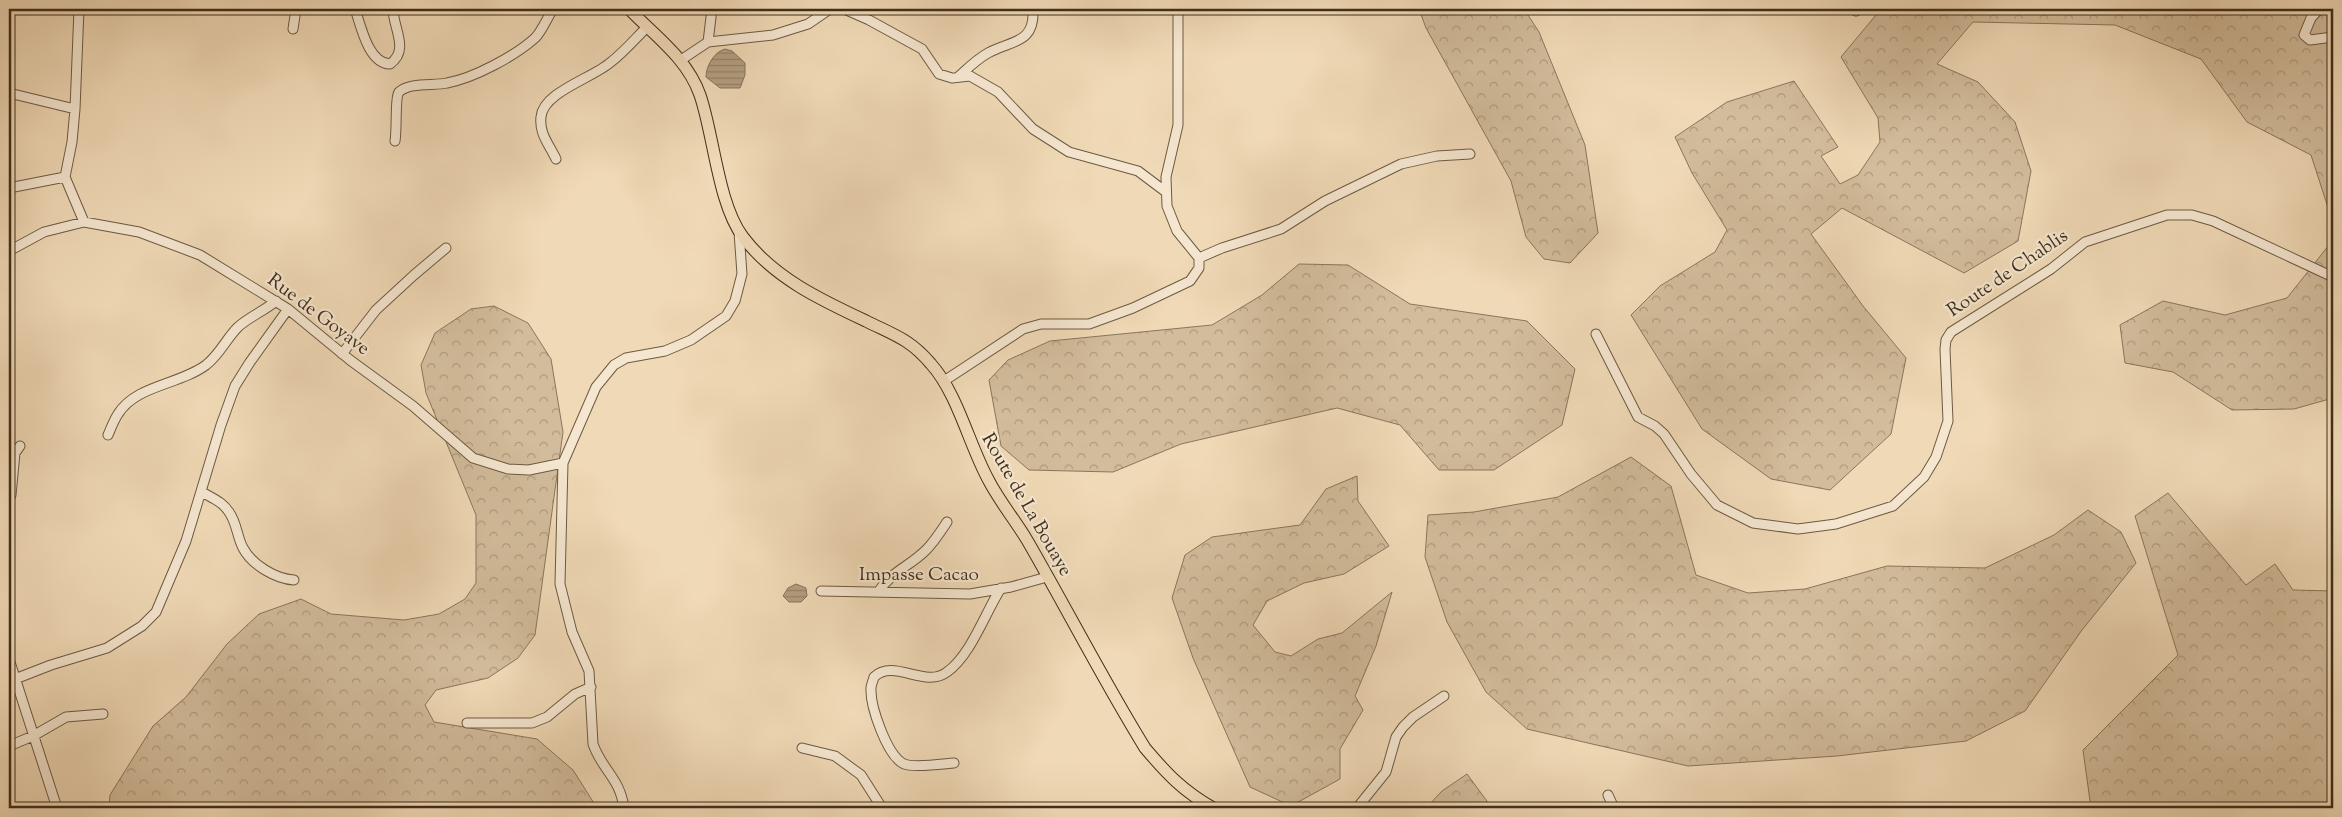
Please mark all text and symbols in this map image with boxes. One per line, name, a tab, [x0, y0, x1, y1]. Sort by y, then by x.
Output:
street label: Route de Chablis	[1942, 223, 2074, 325]
street label: Rue de Goyave	[261, 268, 375, 363]
street label: Route de La Bouaye	[974, 428, 1078, 582]
street label: Impasse Cacao	[859, 562, 979, 589]

